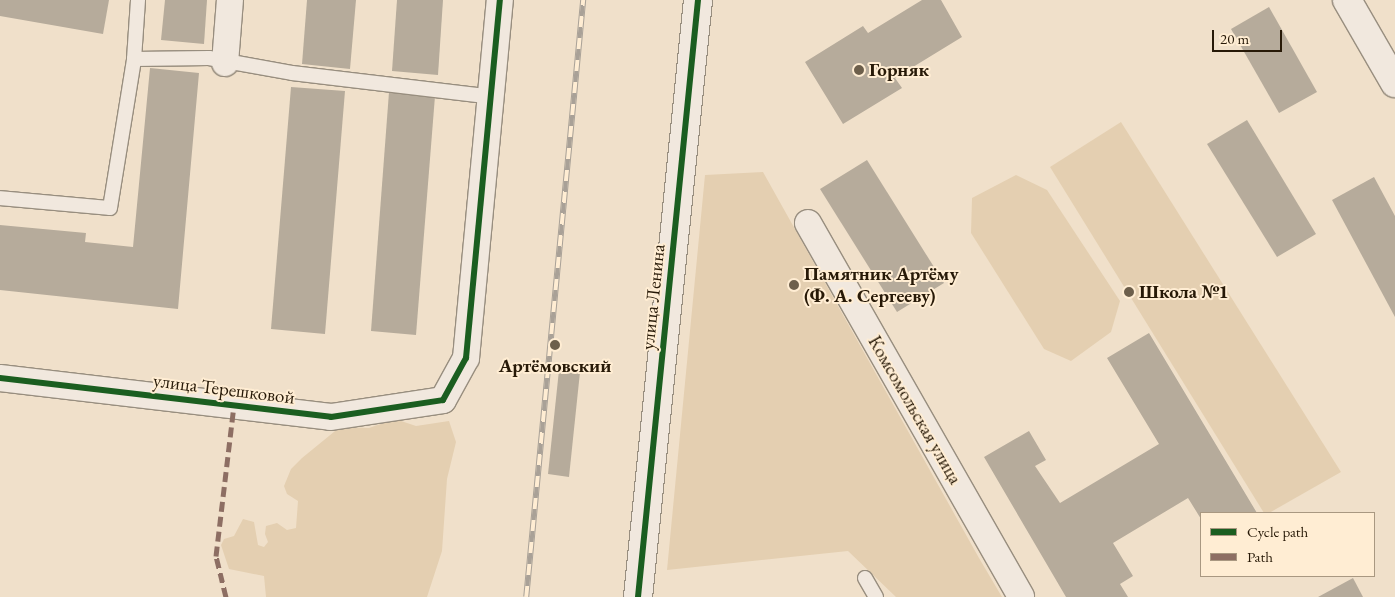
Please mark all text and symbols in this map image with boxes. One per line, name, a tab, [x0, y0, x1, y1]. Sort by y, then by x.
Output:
scale bar	[1215, 20, 1285, 52]
text: 20 m	[1220, 29, 1249, 48]
place label: Горняк	[869, 59, 929, 81]
marker: Горняк	[853, 64, 865, 76]
street label: улица Ленина	[636, 243, 670, 351]
place label: Памятник Артёму (Ф. А. Сергееву)	[804, 263, 959, 307]
marker: Памятник Артёму (Ф. А. Сергееву)	[788, 279, 800, 291]
place label: Школа №1	[1139, 281, 1229, 303]
marker: Школа №1	[1123, 286, 1135, 298]
street label: Комсомольская улица	[863, 332, 967, 488]
marker: Артёмовский	[548, 338, 562, 352]
place label: Артёмовский	[499, 355, 611, 377]
street label: улица Терешковой	[152, 369, 296, 409]
legend	[1200, 512, 1375, 577]
text: Cycle path	[1247, 522, 1308, 541]
text: Path	[1247, 547, 1273, 566]

